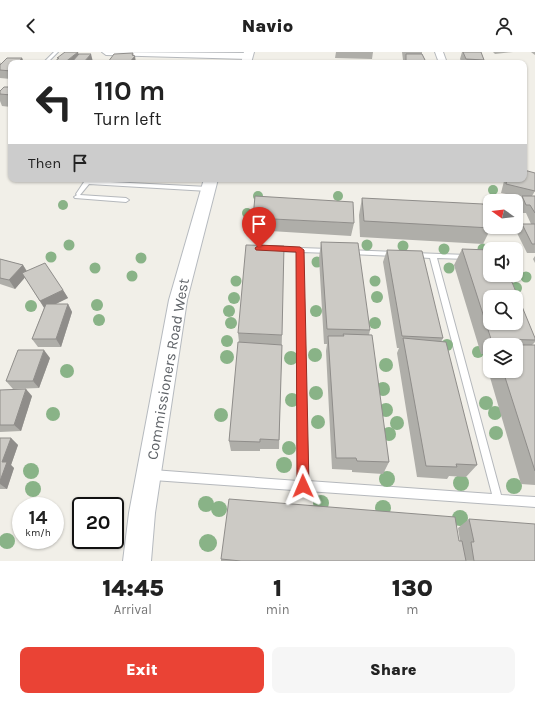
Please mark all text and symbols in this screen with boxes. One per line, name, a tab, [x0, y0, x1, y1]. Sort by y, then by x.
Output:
icon: back	[20, 15, 42, 37]
text: Navio	[242, 15, 293, 37]
icon: person	[493, 15, 515, 37]
text: 110 m	[94, 74, 165, 107]
icon: left	[28, 76, 80, 128]
text: Turn left	[94, 108, 162, 130]
icon: arrive	[69, 152, 91, 174]
text: Then	[28, 154, 61, 172]
north arrow	[483, 194, 523, 234]
map controls	[483, 194, 523, 378]
pin	[242, 207, 276, 248]
icon: arrive	[248, 213, 270, 235]
button: sound	[483, 242, 523, 282]
street label: Commissioners Road West	[143, 276, 193, 461]
button: search	[483, 290, 523, 330]
button: layers	[483, 338, 523, 378]
position arrow	[282, 465, 324, 507]
speed limit sign: 20	[72, 497, 124, 549]
text: 14	[28, 506, 48, 529]
text: km/h	[25, 527, 51, 539]
text: 14:45	[102, 574, 164, 602]
text: 1	[273, 574, 282, 602]
text: 130	[392, 574, 433, 602]
text: Arrival	[114, 602, 152, 617]
text: min	[266, 602, 290, 617]
text: m	[406, 602, 418, 617]
button: Exit	[20, 647, 264, 693]
button: Share	[272, 647, 515, 693]

